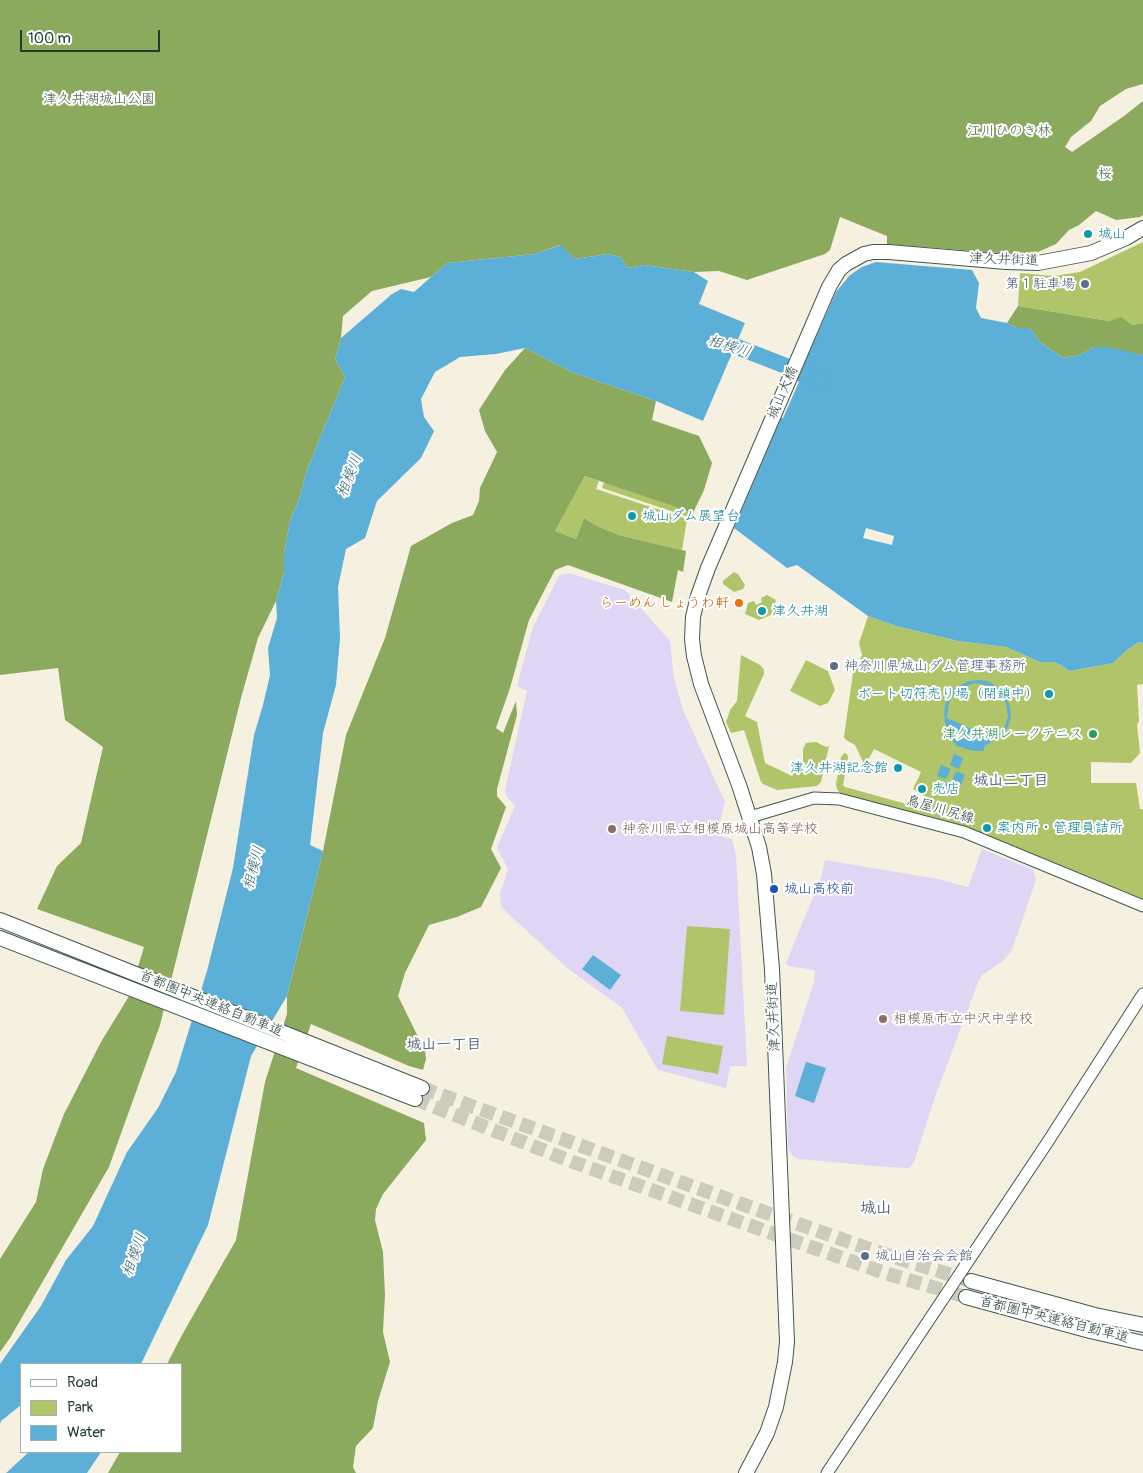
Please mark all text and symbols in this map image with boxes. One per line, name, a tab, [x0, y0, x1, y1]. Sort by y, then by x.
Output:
scale bar	[22, 20, 162, 52]
text: 100 m	[28, 29, 71, 48]
park label: 津久井湖城山公園	[43, 91, 155, 107]
park label: 江川ひのき林	[967, 123, 1051, 139]
park label: 桜	[1098, 166, 1112, 182]
place label: 城山	[1098, 226, 1126, 242]
marker: 城山	[1082, 228, 1094, 240]
street label: 津久井街道	[969, 250, 1039, 270]
place label: 第１駐車場	[1005, 276, 1075, 292]
marker: 第１駐車場	[1079, 278, 1091, 290]
water label: 相模川	[705, 332, 753, 362]
street label: 城山大橋	[764, 364, 802, 422]
water label: 相模川	[334, 452, 366, 500]
place label: 城山ダム展望台	[642, 508, 740, 524]
marker: 城山ダム展望台	[626, 510, 638, 522]
place label: らーめん しょうわ軒	[600, 595, 729, 611]
marker: らーめん しょうわ軒	[733, 597, 745, 609]
place label: 津久井湖	[772, 603, 828, 619]
marker: 津久井湖	[756, 605, 768, 617]
place label: 神奈川県城山ダム管理事務所	[844, 658, 1026, 674]
marker: 神奈川県城山ダム管理事務所	[828, 660, 840, 672]
place label: ボート切符売り場（閉鎖中）	[857, 686, 1039, 702]
marker: ボート切符売り場（閉鎖中）	[1043, 688, 1055, 700]
place label: 津久井湖レークテニス	[942, 726, 1083, 742]
marker: 津久井湖レークテニス	[1087, 728, 1099, 740]
place label: 津久井湖記念館	[790, 760, 888, 776]
marker: 津久井湖記念館	[892, 762, 904, 774]
district label: 城山二丁目	[974, 772, 1048, 790]
place label: 売店	[932, 781, 960, 797]
marker: 売店	[916, 783, 928, 795]
street label: 鳥屋川尻線	[904, 792, 976, 828]
place label: 案内所・管理員詰所	[997, 820, 1123, 836]
place label: 神奈川県立相模原城山高等学校	[622, 821, 818, 837]
marker: 案内所・管理員詰所	[981, 822, 993, 834]
marker: 神奈川県立相模原城山高等学校	[606, 823, 618, 835]
water label: 相模川	[239, 844, 269, 892]
place label: 城山高校前	[784, 881, 854, 897]
marker: 城山高校前	[768, 883, 780, 895]
street label: 首都圏中央連絡自動車道	[136, 967, 286, 1041]
street label: 津久井街道	[764, 982, 784, 1052]
place label: 相模原市立中沢中学校	[893, 1011, 1033, 1027]
marker: 相模原市立中沢中学校	[877, 1013, 889, 1025]
district label: 城山一丁目	[407, 1036, 481, 1054]
district label: 城山	[860, 1199, 892, 1219]
water label: 相模川	[119, 1231, 151, 1279]
place label: 城山自治会会館	[875, 1248, 973, 1264]
marker: 城山自治会会館	[859, 1250, 871, 1262]
street label: 首都圏中央連絡自動車道	[977, 1293, 1131, 1347]
legend	[20, 1363, 182, 1453]
text: Road	[67, 1373, 98, 1392]
text: Park	[67, 1398, 93, 1417]
text: Water	[67, 1423, 105, 1442]

